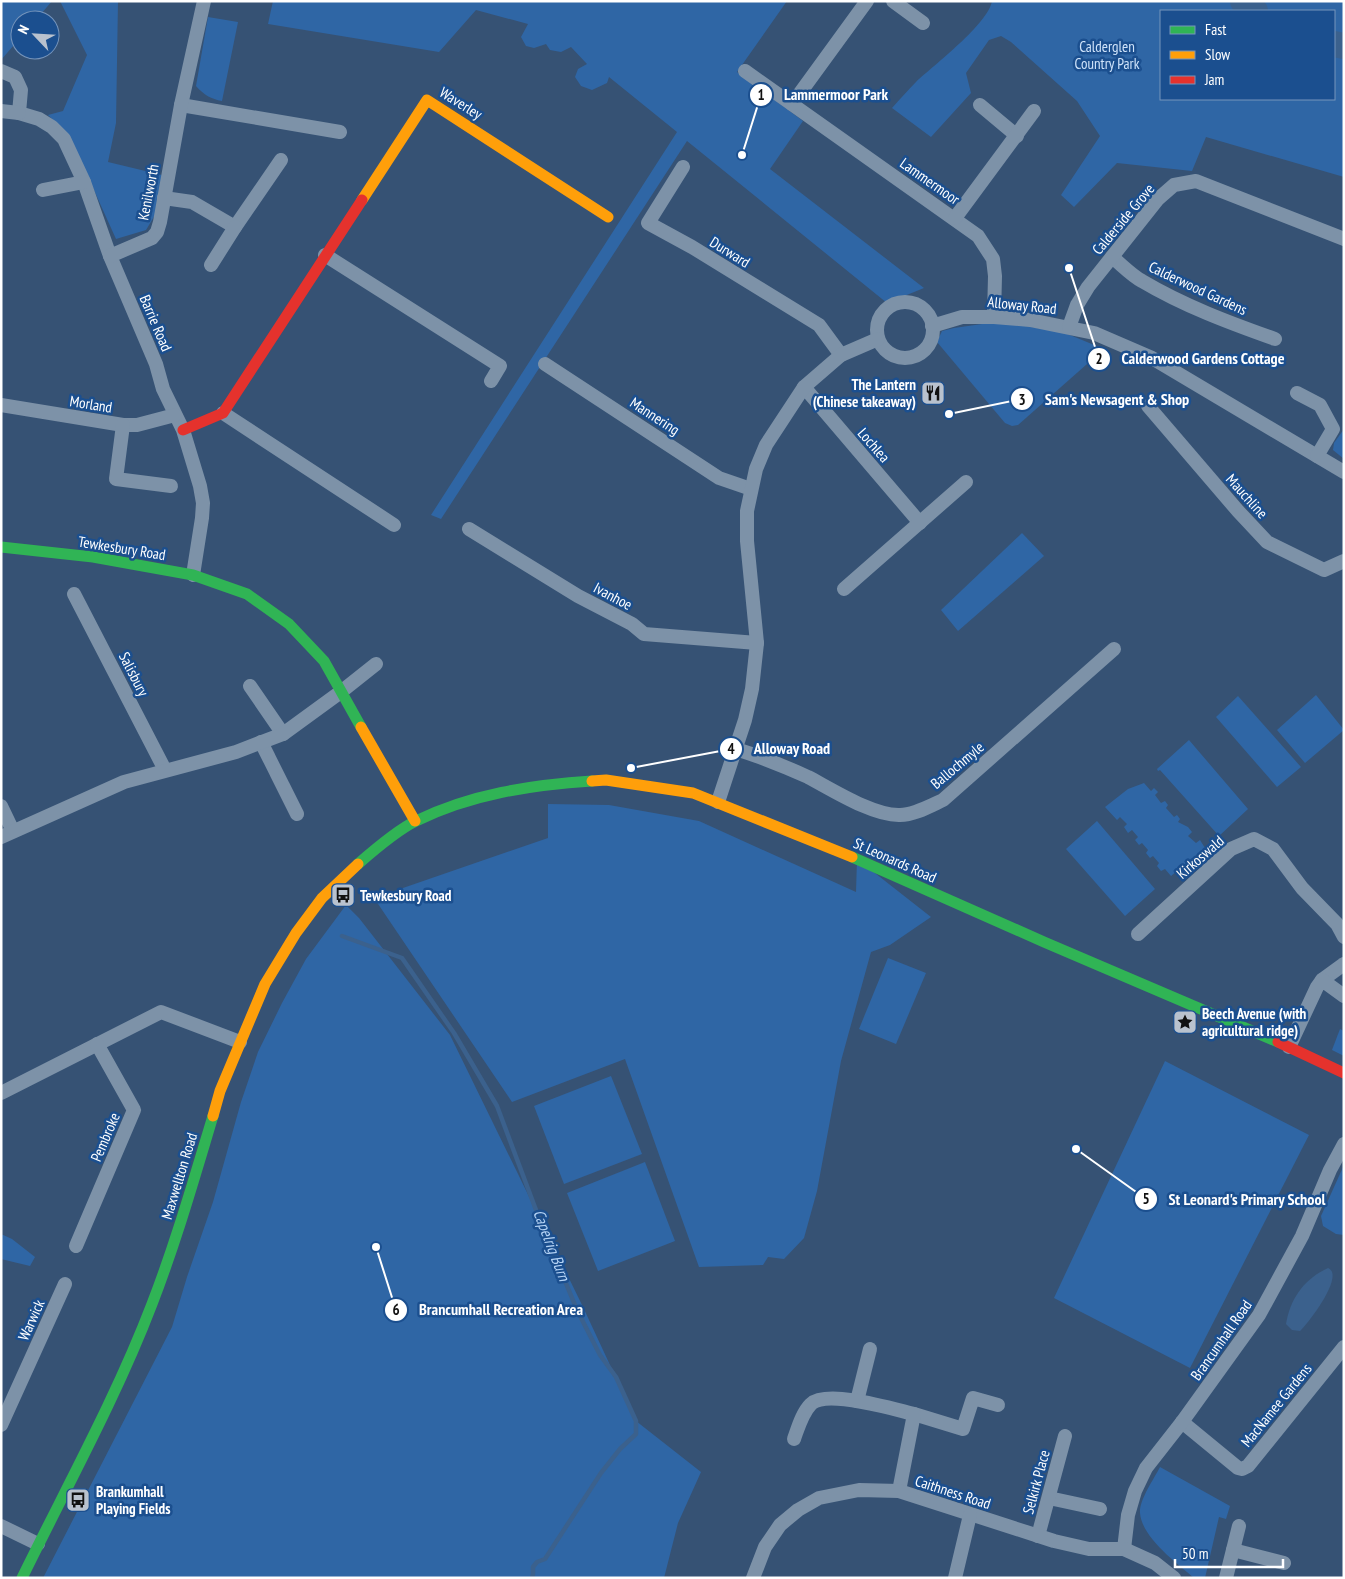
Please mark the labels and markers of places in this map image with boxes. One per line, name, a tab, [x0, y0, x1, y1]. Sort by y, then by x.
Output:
callout: Lammermoor Park	[749, 79, 898, 110]
callout: Calderwood Gardens Cottage	[1087, 343, 1295, 374]
place label: The Lantern (Chinese takeaway)	[813, 375, 916, 411]
restaurant icon: The Lantern (Chinese takeaway)	[920, 380, 946, 406]
callout: Sam's Newsagent & Shop	[1009, 384, 1199, 415]
callout: Alloway Road	[719, 733, 840, 764]
bus stop icon: Tewkesbury Road	[330, 882, 356, 908]
place label: Tewkesbury Road	[360, 886, 452, 905]
place label: Beech Avenue (with agricultural ridge)	[1202, 1004, 1307, 1040]
place icon: Beech Avenue (with agricultural ridge)	[1172, 1009, 1198, 1035]
callout: St Leonard's Primary School	[1134, 1184, 1336, 1215]
callout: Brancumhall Recreation Area	[384, 1294, 593, 1325]
place label: Brankumhall Playing Fields	[96, 1482, 170, 1518]
bus stop icon: Brankumhall Playing Fields	[65, 1487, 91, 1513]

